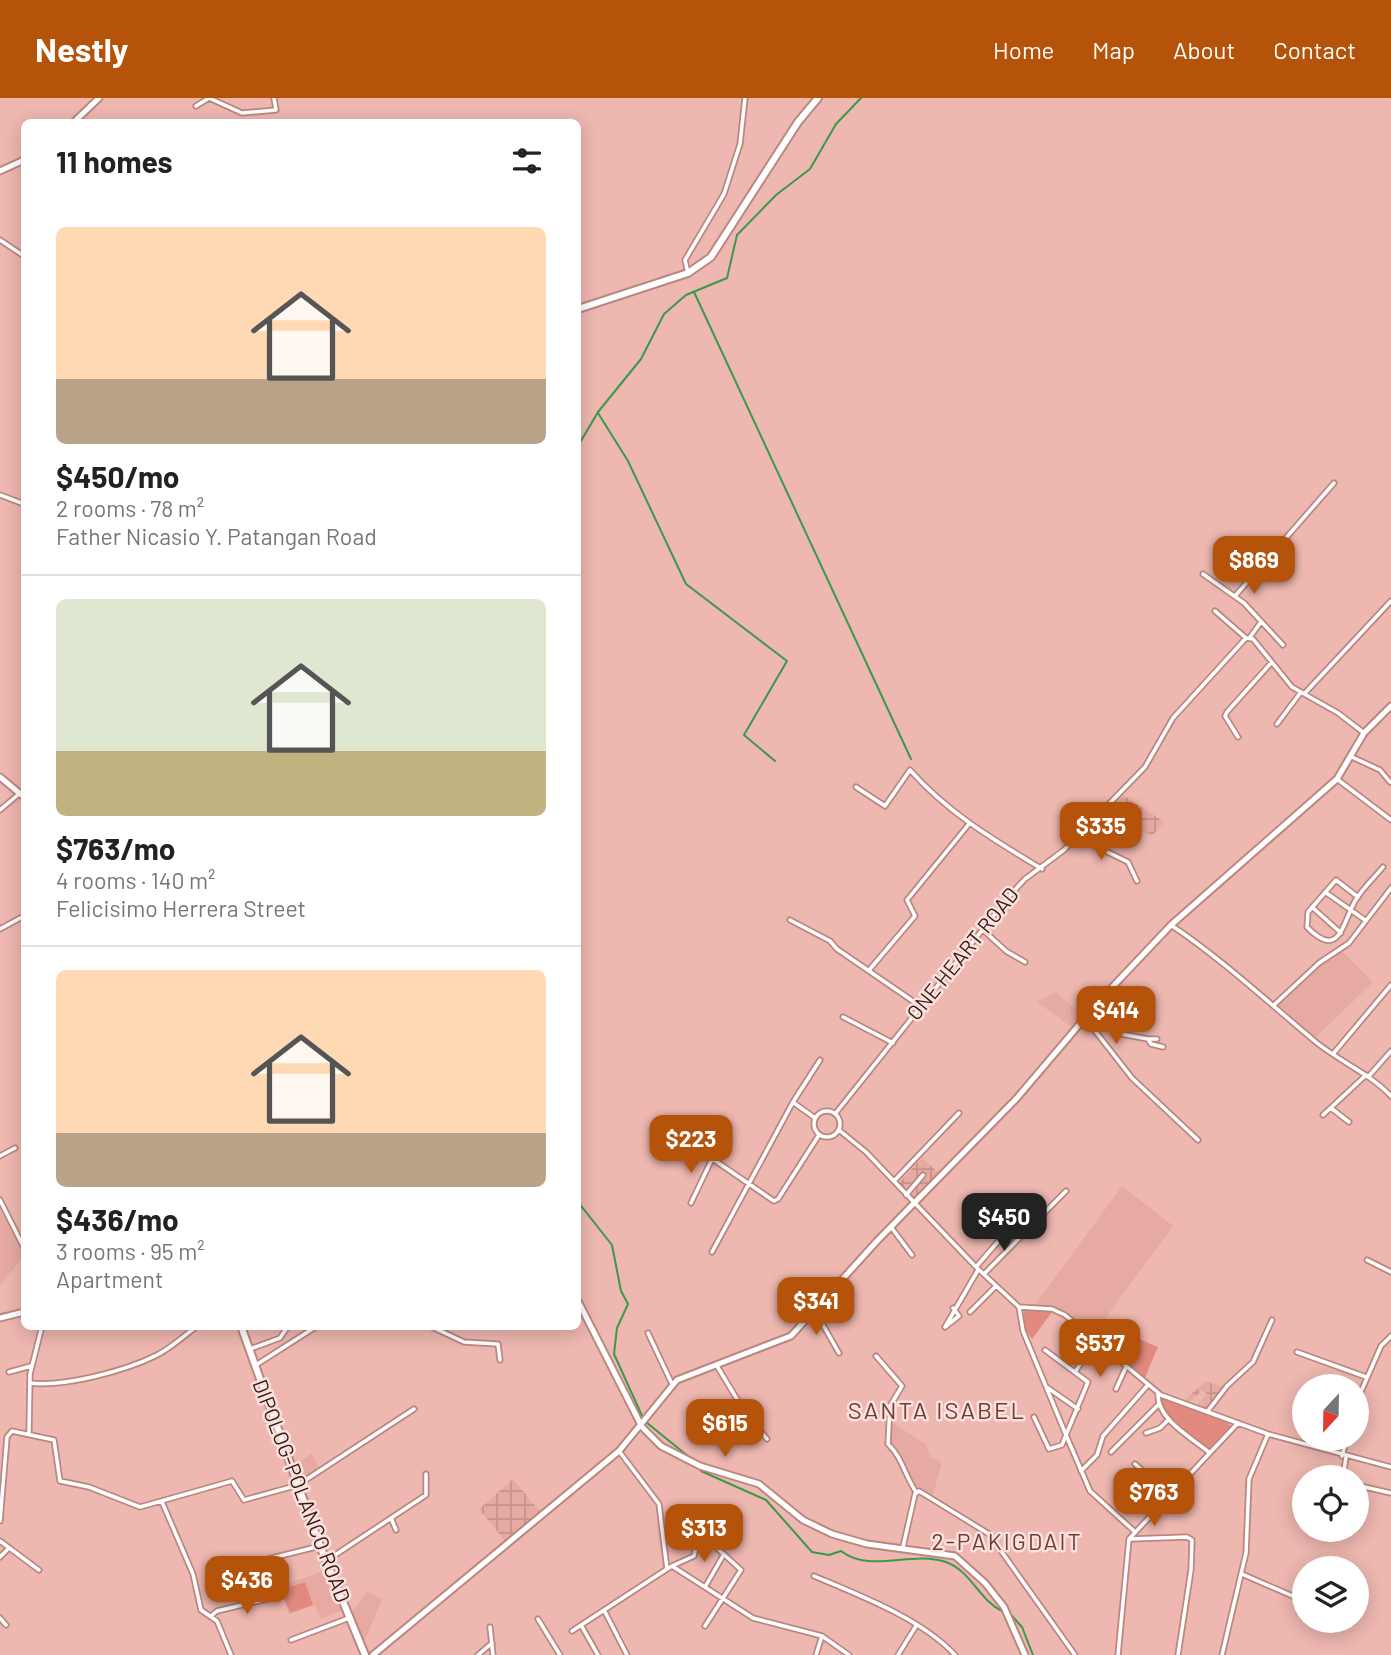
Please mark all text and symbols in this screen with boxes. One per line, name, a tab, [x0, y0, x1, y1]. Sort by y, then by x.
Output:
text: Nestly	[35, 29, 129, 69]
text: Home	[993, 35, 1054, 64]
text: Map	[1092, 35, 1135, 64]
text: About	[1173, 35, 1235, 64]
text: Contact	[1273, 35, 1356, 64]
icon: filters	[508, 142, 546, 180]
text: 11 homes	[56, 143, 173, 179]
icon: home	[238, 273, 364, 399]
text: $450/mo	[56, 458, 180, 494]
text: 2 rooms · 78 m²	[56, 494, 204, 522]
text: Father Nicasio Y. Patangan Road	[56, 522, 377, 550]
pin: $869	[1213, 536, 1295, 596]
text: $869	[1229, 545, 1279, 573]
icon: home	[238, 645, 364, 771]
pin: $335	[1060, 802, 1142, 862]
text: $335	[1076, 811, 1126, 839]
text: $763/mo	[56, 830, 175, 866]
text: 4 rooms · 140 m²	[56, 866, 216, 894]
street label: ONE HEART ROAD	[901, 882, 1023, 1025]
text: Felicisimo Herrera Street	[56, 894, 306, 922]
pin: $414	[1075, 986, 1157, 1046]
text: $414	[1093, 995, 1139, 1023]
icon: home	[238, 1016, 364, 1142]
pin: $223	[650, 1116, 732, 1175]
text: $223	[665, 1124, 717, 1152]
pin: $450	[963, 1194, 1045, 1253]
text: $436/mo	[56, 1201, 179, 1237]
text: $450	[978, 1202, 1030, 1230]
text: 3 rooms · 95 m²	[56, 1237, 205, 1265]
text: Apartment	[56, 1265, 163, 1293]
pin: $341	[775, 1278, 857, 1337]
text: $341	[793, 1286, 839, 1314]
pin: $537	[1059, 1320, 1141, 1379]
text: $537	[1075, 1328, 1125, 1356]
north arrow	[1292, 1374, 1368, 1451]
map controls	[1292, 1374, 1369, 1633]
street label: DIPOLOG-POLANCO ROAD	[248, 1375, 357, 1605]
district label: SANTA ISABEL	[848, 1395, 1026, 1424]
pin: $615	[684, 1400, 766, 1459]
text: $615	[702, 1408, 748, 1436]
button: locate	[1292, 1465, 1369, 1542]
pin: $763	[1113, 1468, 1195, 1528]
text: $763	[1129, 1477, 1179, 1505]
pin: $313	[663, 1504, 745, 1564]
text: $313	[681, 1513, 727, 1541]
district label: 2-PAKIGDAIT	[931, 1527, 1083, 1555]
pin: $436	[206, 1556, 288, 1616]
button: layers	[1292, 1556, 1369, 1633]
text: $436	[221, 1565, 273, 1593]

